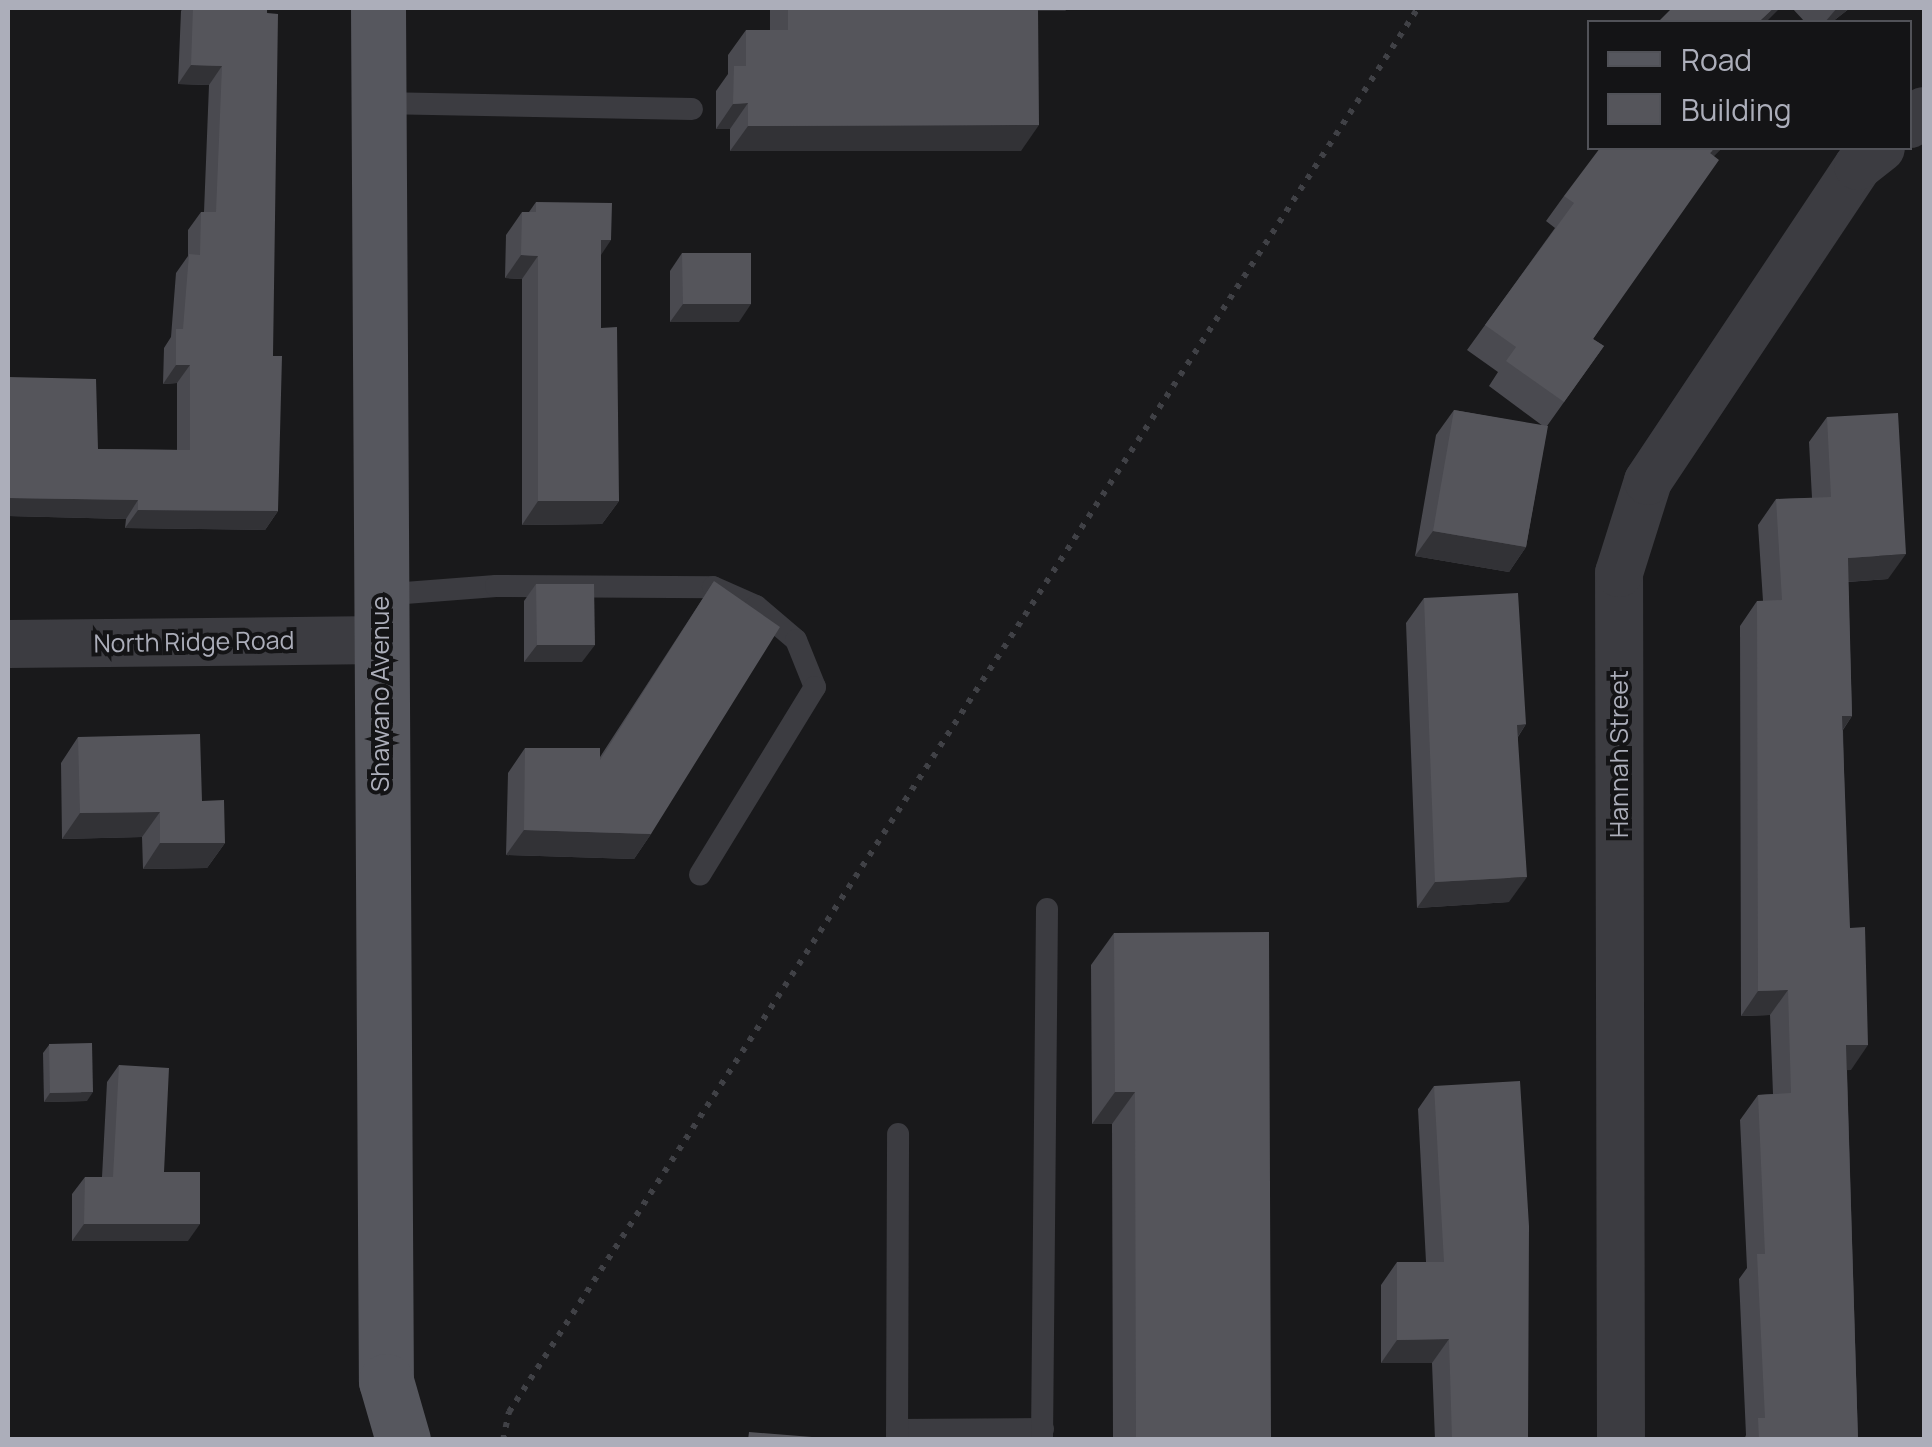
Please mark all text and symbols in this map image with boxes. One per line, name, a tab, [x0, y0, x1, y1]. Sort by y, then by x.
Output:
legend	[1587, 20, 1912, 150]
text: Road	[1681, 39, 1752, 80]
text: Building	[1681, 89, 1792, 130]
street label: Shawano Avenue	[365, 596, 395, 792]
street label: North Ridge Road	[93, 625, 295, 659]
street label: Hannah Street	[1604, 670, 1634, 838]

